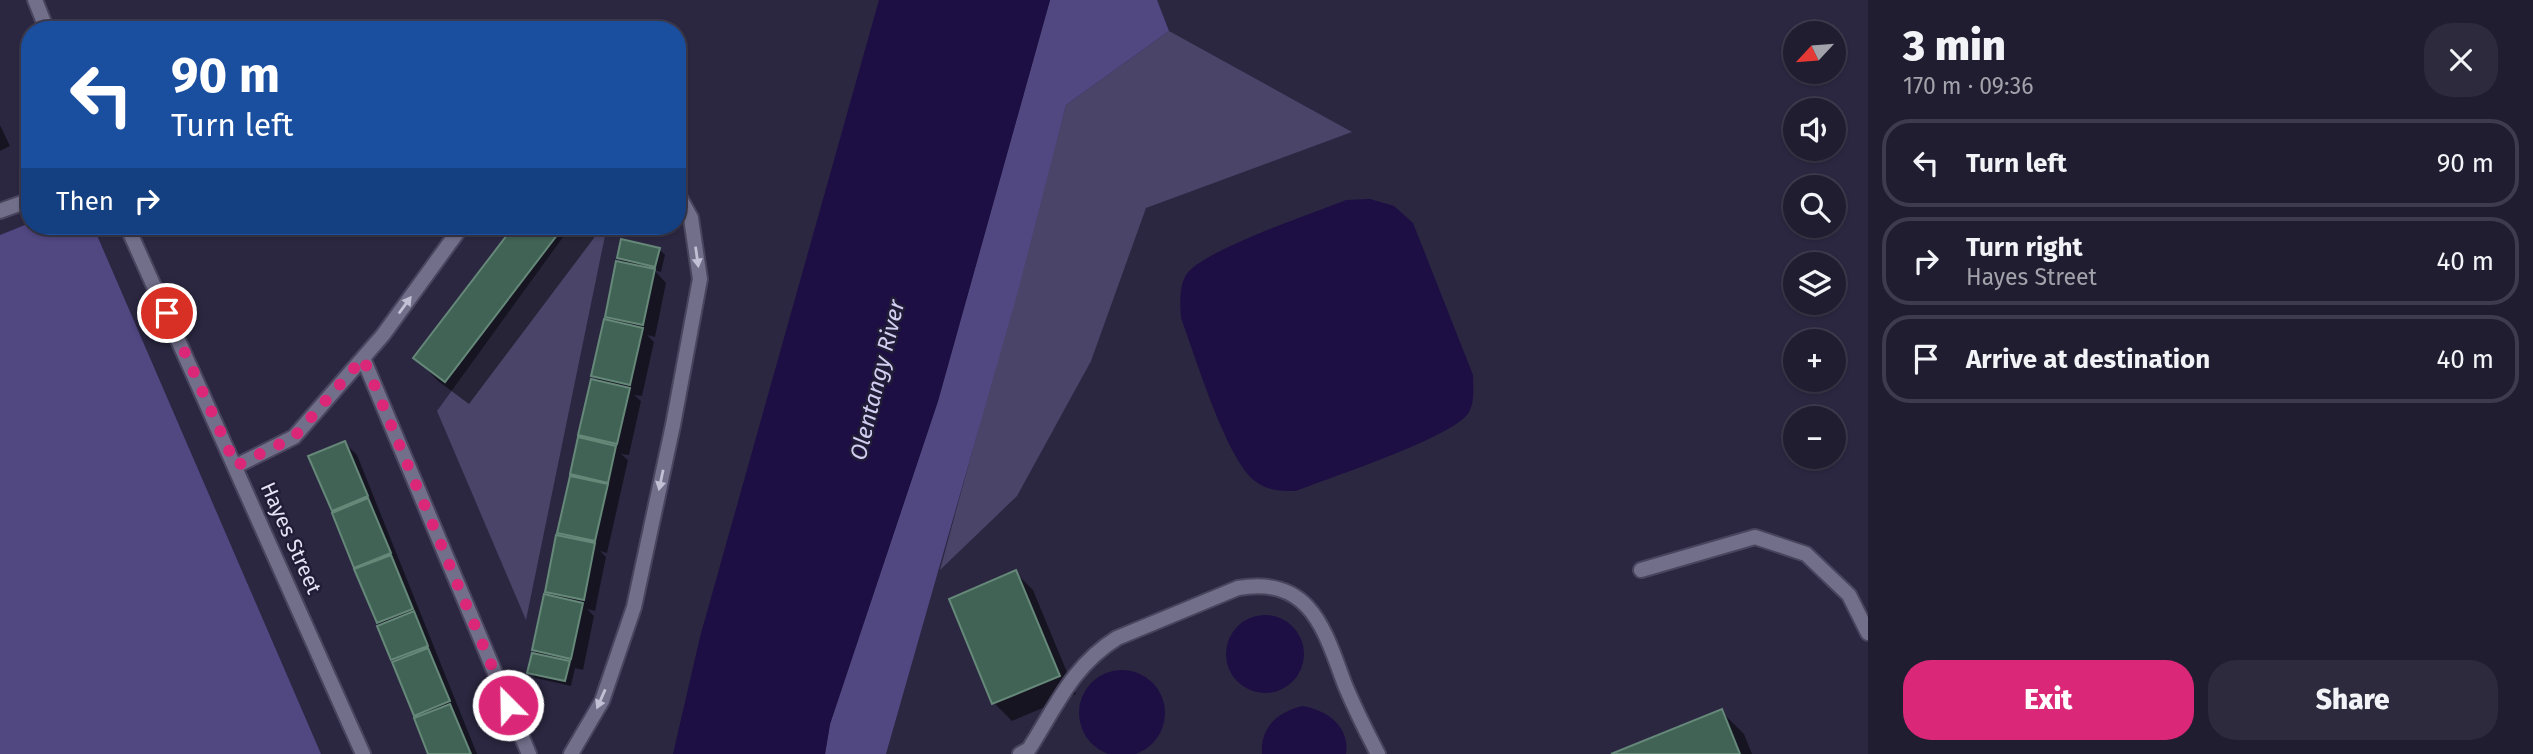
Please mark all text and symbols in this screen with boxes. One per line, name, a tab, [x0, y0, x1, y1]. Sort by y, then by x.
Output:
north arrow	[1783, 21, 1846, 84]
map controls	[1783, 21, 1846, 469]
text: 3 min	[1903, 21, 2006, 71]
button: close	[2424, 23, 2498, 97]
text: 90 m	[171, 46, 280, 105]
icon: left	[56, 49, 147, 140]
text: 170 m · 09:36	[1903, 72, 2033, 100]
button: sound	[1783, 98, 1846, 161]
text: Turn left	[171, 106, 293, 144]
icon: left	[1907, 144, 1945, 182]
text: Turn left	[1966, 148, 2067, 179]
text: 90 m	[2437, 148, 2494, 179]
button: search	[1783, 175, 1846, 238]
icon: right	[128, 182, 166, 220]
text: Then	[56, 186, 114, 217]
text: Turn right	[1966, 232, 2083, 263]
icon: right	[1907, 242, 1945, 280]
one-way arrow	[692, 246, 703, 268]
text: 40 m	[2436, 246, 2494, 277]
button: layers	[1783, 252, 1846, 315]
text: Hayes Street	[1966, 263, 2097, 291]
pin	[137, 283, 197, 343]
icon: arrive	[148, 294, 186, 332]
one-way arrow	[398, 296, 412, 314]
water label: Olentangy River	[844, 296, 911, 463]
button: +	[1783, 329, 1846, 392]
icon: arrive	[1907, 340, 1945, 378]
text: Arrive at destination	[1966, 344, 2210, 375]
text: 40 m	[2436, 344, 2494, 375]
button: −	[1783, 406, 1846, 469]
one-way arrow	[655, 469, 666, 491]
street label: Hayes Street	[255, 478, 327, 598]
button: Exit	[1903, 660, 2194, 740]
button: Share	[2208, 660, 2498, 740]
position arrow	[471, 668, 545, 742]
one-way arrow	[595, 689, 606, 710]

